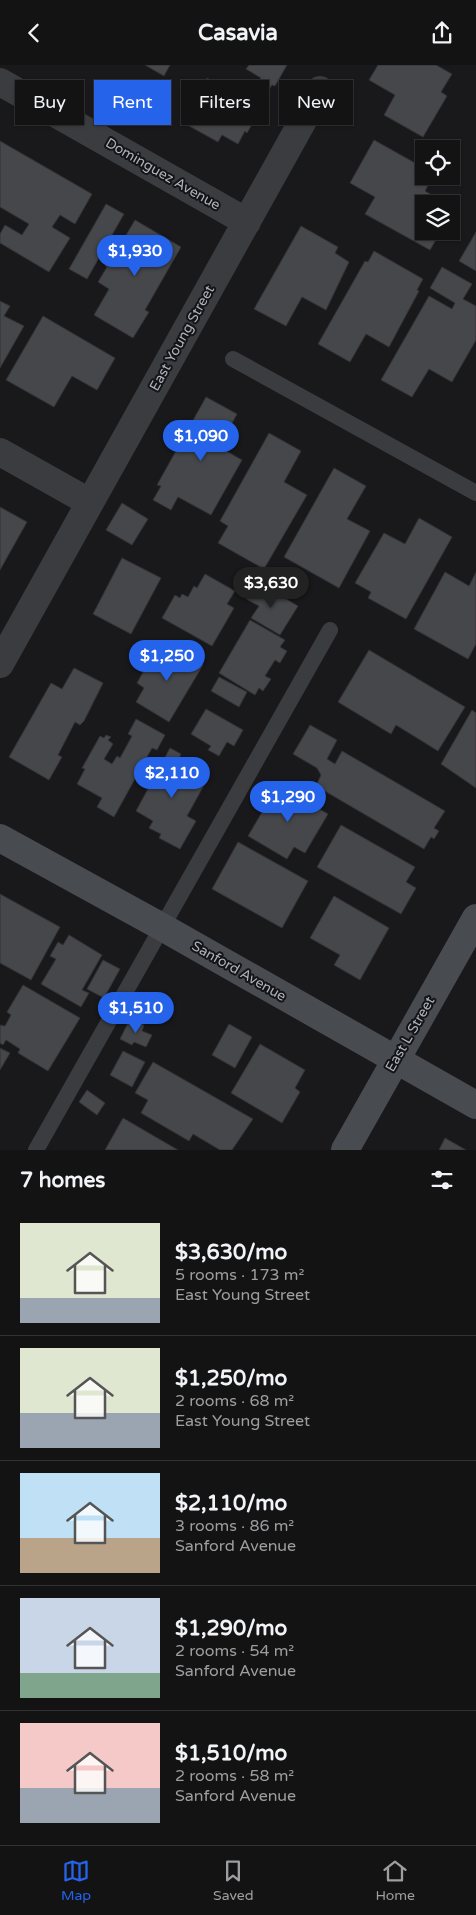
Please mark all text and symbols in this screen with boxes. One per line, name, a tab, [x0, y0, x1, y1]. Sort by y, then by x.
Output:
icon: back	[20, 19, 48, 47]
icon: share	[428, 19, 456, 47]
text: Casavia	[198, 20, 278, 46]
chip: Buy	[15, 80, 84, 125]
chip: Rent	[94, 80, 171, 125]
chip: Filters	[181, 80, 269, 125]
chip: New	[279, 80, 353, 125]
street label: Dominguez Avenue	[103, 134, 223, 214]
map controls	[415, 140, 460, 240]
button: locate	[415, 140, 460, 185]
button: layers	[415, 195, 460, 240]
pin: $1,930	[94, 235, 176, 277]
text: $1,930	[108, 241, 162, 261]
street label: East Young Street	[146, 282, 218, 394]
pin: $1,090	[160, 419, 242, 462]
text: $1,090	[174, 426, 228, 446]
pin: $3,630	[230, 567, 312, 609]
text: $3,630	[244, 573, 298, 593]
pin: $1,250	[126, 639, 208, 682]
text: $1,250	[140, 646, 194, 666]
pin: $2,110	[131, 757, 213, 799]
text: $2,110	[145, 763, 199, 783]
pin: $1,290	[247, 781, 329, 823]
text: $1,290	[261, 787, 315, 807]
street label: Sanford Avenue	[189, 937, 289, 1005]
pin: $1,510	[95, 991, 177, 1034]
street label: East L Street	[382, 993, 439, 1075]
text: $1,510	[109, 998, 163, 1018]
icon: filters	[428, 1166, 456, 1194]
text: 7 homes	[20, 1168, 105, 1193]
text: $3,630/mo	[175, 1240, 287, 1265]
icon: home	[60, 1243, 120, 1303]
text: 5 rooms · 173 m²	[175, 1265, 304, 1285]
text: East Young Street	[175, 1285, 310, 1305]
text: $1,250/mo	[175, 1366, 287, 1391]
icon: home	[60, 1368, 120, 1428]
text: 2 rooms · 68 m²	[175, 1391, 294, 1411]
text: East Young Street	[175, 1411, 310, 1431]
text: $2,110/mo	[175, 1491, 287, 1516]
icon: home	[60, 1493, 120, 1553]
text: 3 rooms · 86 m²	[175, 1516, 294, 1536]
text: Sanford Avenue	[175, 1536, 296, 1556]
text: $1,290/mo	[175, 1616, 287, 1641]
icon: home	[60, 1618, 120, 1678]
text: 2 rooms · 54 m²	[175, 1641, 294, 1661]
text: Sanford Avenue	[175, 1661, 296, 1681]
text: $1,510/mo	[175, 1741, 287, 1766]
icon: home	[60, 1743, 120, 1803]
text: 2 rooms · 58 m²	[175, 1766, 294, 1786]
text: Sanford Avenue	[175, 1786, 296, 1806]
tab: Map	[61, 1857, 91, 1904]
tab: Saved	[213, 1857, 254, 1904]
tab: Home	[375, 1857, 415, 1904]

